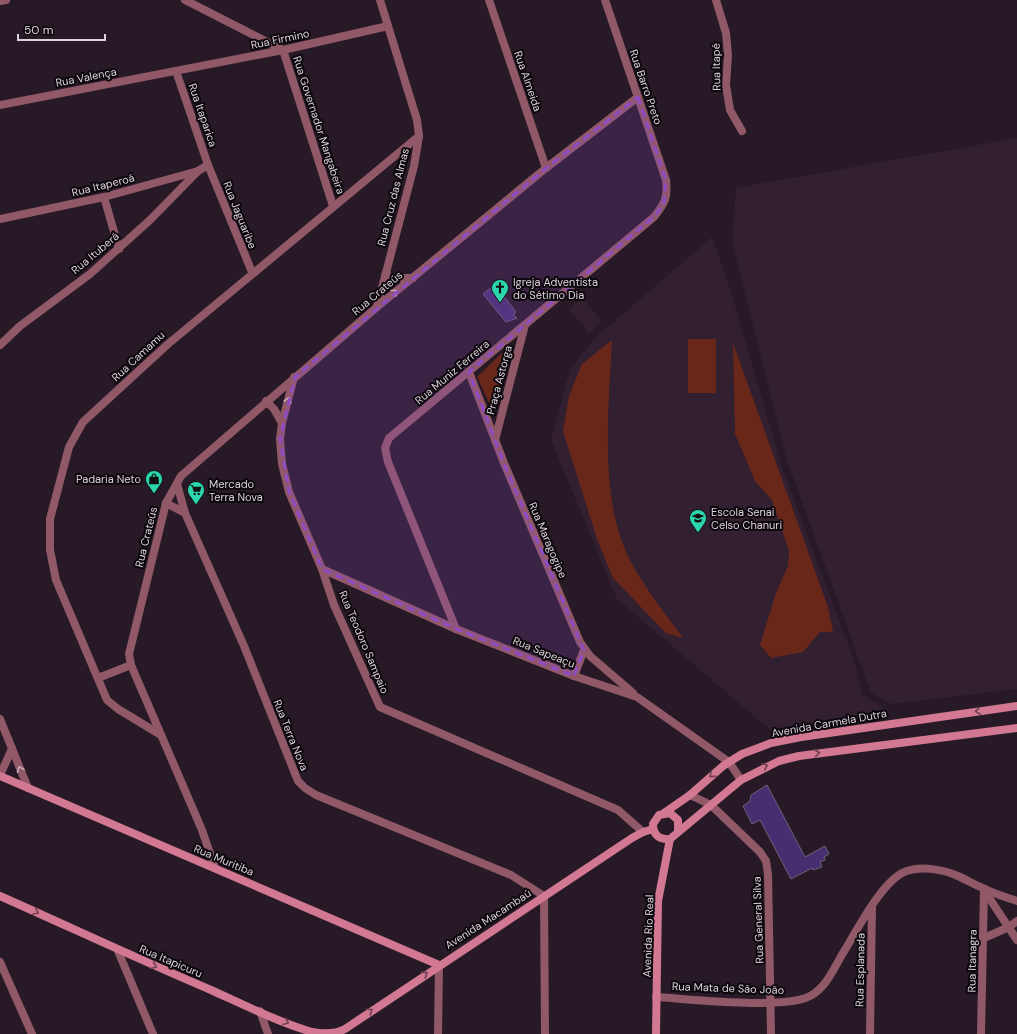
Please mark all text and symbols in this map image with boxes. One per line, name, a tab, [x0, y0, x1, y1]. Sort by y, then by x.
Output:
scale bar	[18, 16, 105, 42]
text: 50 m	[24, 22, 53, 38]
street label: Rua Firmino	[249, 26, 311, 52]
street label: Rua Itapé	[709, 43, 723, 91]
street label: Rua Barro Preto	[627, 47, 665, 127]
street label: Rua Almeida	[511, 49, 545, 113]
street label: Rua Governador Mangabeira	[290, 54, 348, 196]
street label: Rua Valença	[54, 64, 118, 90]
street label: Rua Itaparica	[186, 81, 220, 149]
street label: Rua Cruz das Almas	[374, 147, 412, 247]
street label: Rua Itaperoá	[70, 170, 136, 200]
street label: Rua Jaguaribe	[220, 179, 260, 251]
street label: Rua Ituberá	[68, 229, 122, 277]
street label: Rua Crateús	[349, 268, 405, 318]
place label: Igreja Adventista do Sétimo Dia	[513, 275, 598, 302]
church icon: Igreja Adventista do Sétimo Dia	[490, 278, 510, 303]
one-way arrow	[390, 290, 397, 297]
street label: Rua Camamu	[109, 328, 167, 384]
street label: Rua Muniz Ferreira	[412, 337, 492, 407]
street label: Praça Astorga	[483, 344, 515, 416]
one-way arrow	[284, 397, 292, 403]
shop icon: Padaria Neto	[144, 469, 164, 494]
place label: Padaria Neto	[76, 472, 141, 486]
place label: Mercado Terra Nova	[209, 477, 263, 504]
supermarket icon: Mercado Terra Nova	[186, 480, 206, 505]
street label: Rua Maragogipe	[526, 500, 570, 580]
street label: Rua Crateús	[132, 505, 160, 569]
place label: Escola Senai Celso Chanuri	[711, 505, 782, 532]
school or university icon: Escola Senai Celso Chanuri	[688, 508, 708, 533]
street label: Rua Teodoro Sampaio	[336, 588, 392, 696]
street label: Rua Sapeaçu	[511, 633, 577, 671]
street label: Rua Terra Nova	[270, 697, 312, 773]
street label: Avenida Carmela Dutra	[770, 706, 888, 740]
one-way arrow	[975, 706, 981, 715]
one-way arrow	[814, 749, 820, 758]
one-way arrow	[762, 763, 769, 771]
one-way arrow	[17, 765, 25, 772]
one-way arrow	[710, 771, 717, 778]
street label: Rua Muritiba	[192, 841, 256, 879]
street label: Rua General Silva	[749, 876, 767, 964]
street label: Avenida Macambaú	[442, 886, 534, 952]
street label: Avenida Rio Real	[640, 894, 656, 978]
one-way arrow	[31, 907, 39, 915]
street label: Rua Itanagra	[964, 929, 980, 993]
street label: Rua Esplanada	[852, 933, 868, 1007]
street label: Rua Itapicuru	[137, 941, 205, 981]
one-way arrow	[150, 961, 157, 969]
one-way arrow	[421, 971, 428, 979]
street label: Rua Mata de São João	[672, 979, 784, 997]
one-way arrow	[366, 1009, 373, 1016]
one-way arrow	[283, 1017, 290, 1025]

